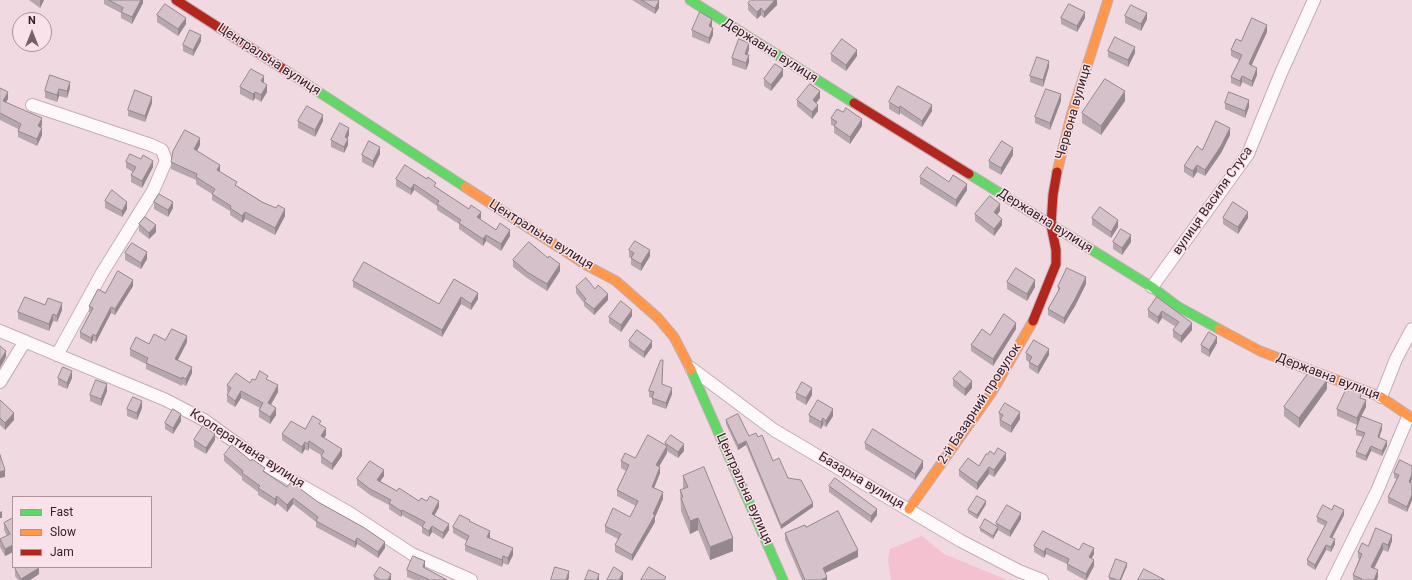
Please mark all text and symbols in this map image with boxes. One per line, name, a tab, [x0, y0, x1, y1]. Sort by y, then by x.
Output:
north arrow	[12, 12, 52, 52]
text: N	[28, 14, 36, 27]
street label: Державна вулиця	[720, 15, 820, 87]
street label: Центральна вулиця	[214, 21, 324, 99]
street label: Червона вулиця	[1053, 62, 1095, 162]
street label: вулиця Василя Стуса	[1170, 144, 1256, 258]
street label: Державна вулиця	[995, 185, 1095, 257]
street label: Центральна вулиця	[486, 197, 596, 273]
street label: 2-й Базарний провулок	[935, 341, 1025, 467]
street label: Державна вулиця	[1274, 350, 1382, 404]
street label: Кооперативна вулиця	[187, 406, 307, 492]
street label: Центральна вулиця	[712, 431, 776, 547]
street label: Базарна вулиця	[815, 449, 907, 513]
legend	[12, 496, 152, 568]
text: Fast	[50, 505, 73, 519]
text: Slow	[50, 525, 76, 539]
text: Jam	[50, 545, 74, 559]

